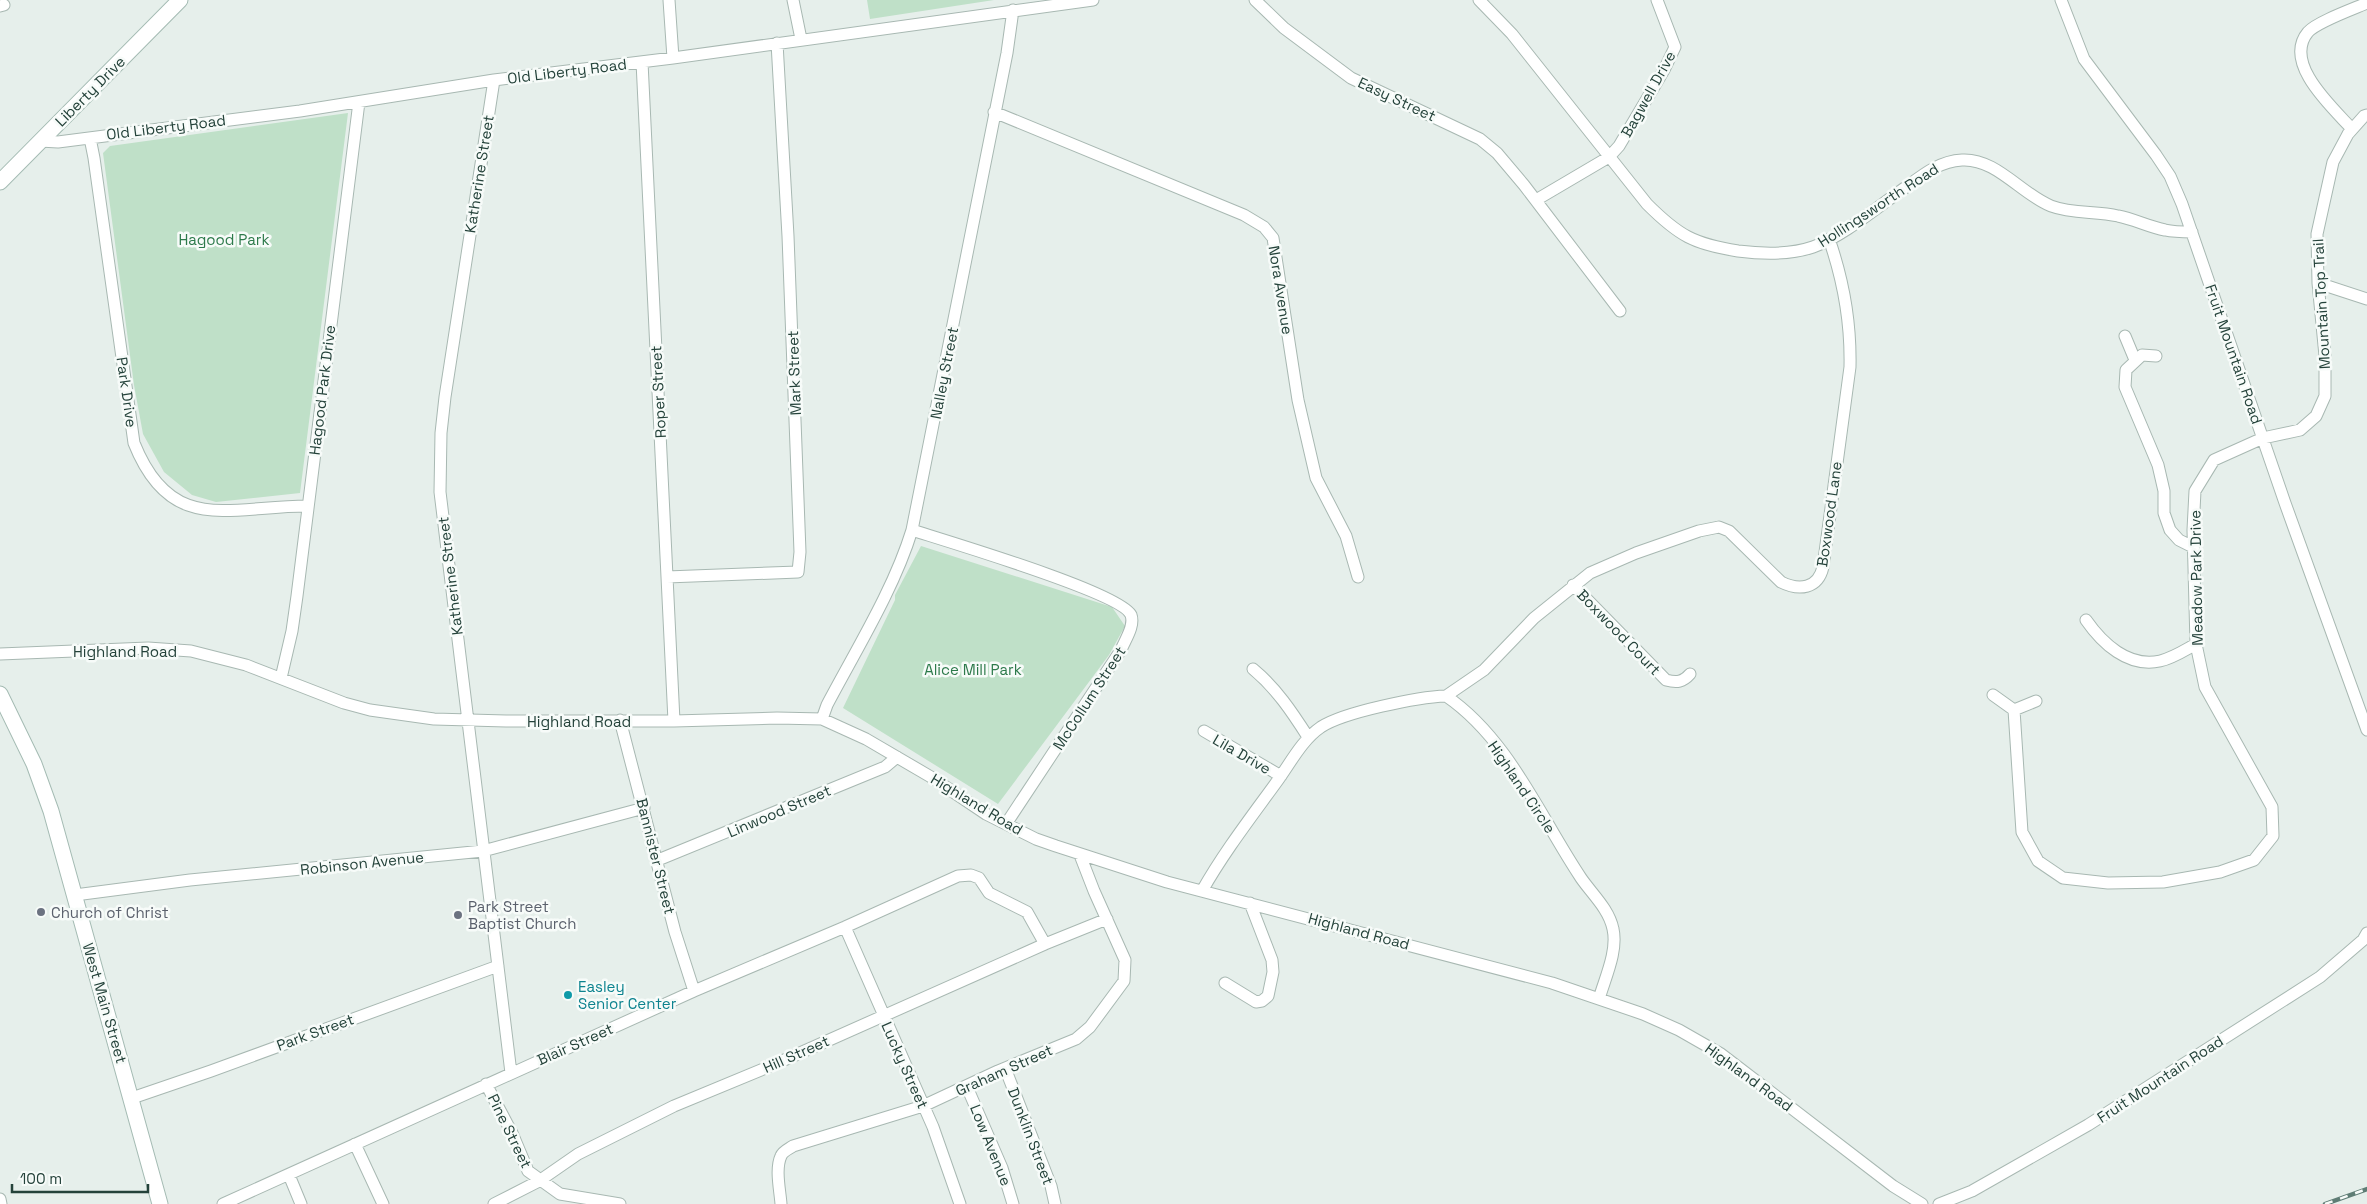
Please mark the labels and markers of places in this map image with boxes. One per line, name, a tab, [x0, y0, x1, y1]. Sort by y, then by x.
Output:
place label: Park Street Baptist Church	[468, 897, 576, 933]
place label: Church of Christ	[51, 903, 169, 922]
marker: Church of Christ	[35, 906, 47, 918]
marker: Park Street Baptist Church	[452, 909, 464, 921]
place label: Easley Senior Center	[578, 977, 677, 1013]
marker: Easley Senior Center	[562, 989, 574, 1001]

